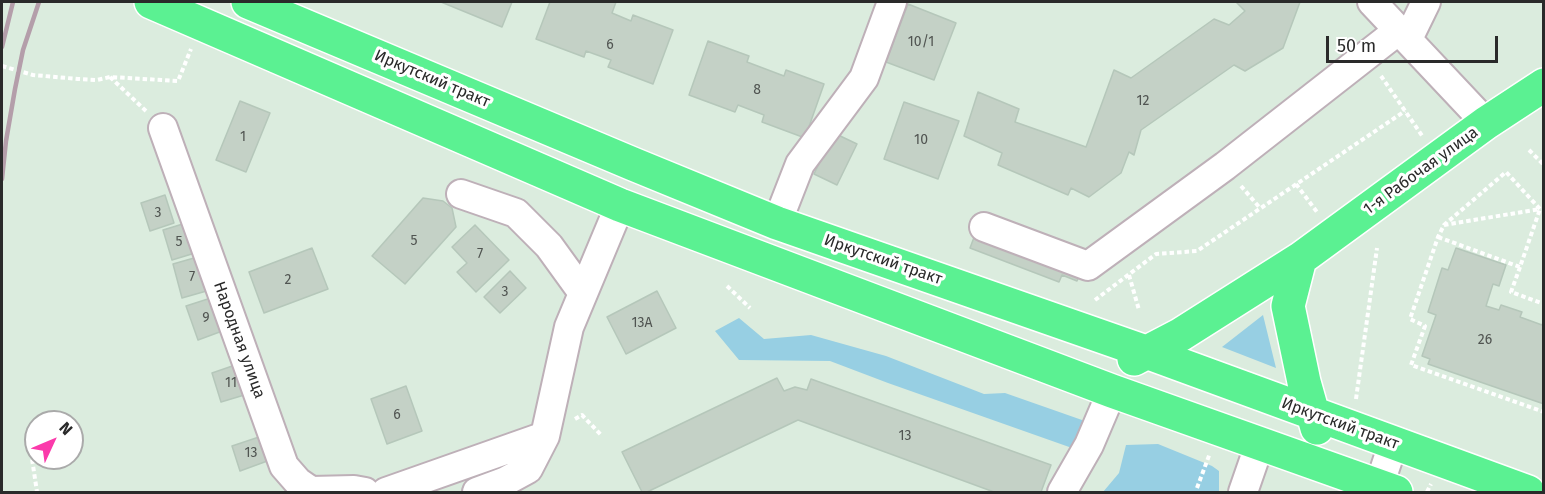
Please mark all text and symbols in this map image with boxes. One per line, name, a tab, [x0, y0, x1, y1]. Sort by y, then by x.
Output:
scale bar	[1329, 24, 1502, 62]
house number: 10/1	[908, 34, 934, 50]
text: 50 m	[1337, 35, 1376, 57]
house number: 6	[606, 37, 614, 53]
street label: Иркутский тракт	[371, 46, 493, 112]
house number: 8	[753, 82, 761, 98]
house number: 12	[1137, 93, 1149, 109]
street label: 1-я Рабочая улица	[1360, 123, 1482, 219]
house number: 1	[240, 129, 246, 145]
house number: 10	[914, 132, 928, 148]
house number: 3	[155, 205, 161, 221]
street label: Иркутский тракт	[821, 231, 945, 289]
house number: 5	[410, 233, 418, 249]
house number: 5	[175, 234, 183, 250]
house number: 7	[477, 246, 483, 262]
house number: 7	[189, 269, 195, 285]
house number: 2	[285, 272, 291, 288]
street label: Народная улица	[209, 279, 269, 401]
house number: 3	[502, 284, 508, 300]
house number: 9	[202, 310, 210, 326]
house number: 13А	[631, 315, 653, 331]
house number: 26	[1478, 332, 1492, 348]
house number: 11	[225, 375, 237, 391]
street label: Иркутский тракт	[1279, 394, 1401, 454]
house number: 6	[393, 407, 401, 423]
north arrow	[24, 410, 84, 470]
text: N	[55, 418, 76, 439]
house number: 13	[898, 428, 912, 444]
house number: 13	[244, 445, 258, 461]

